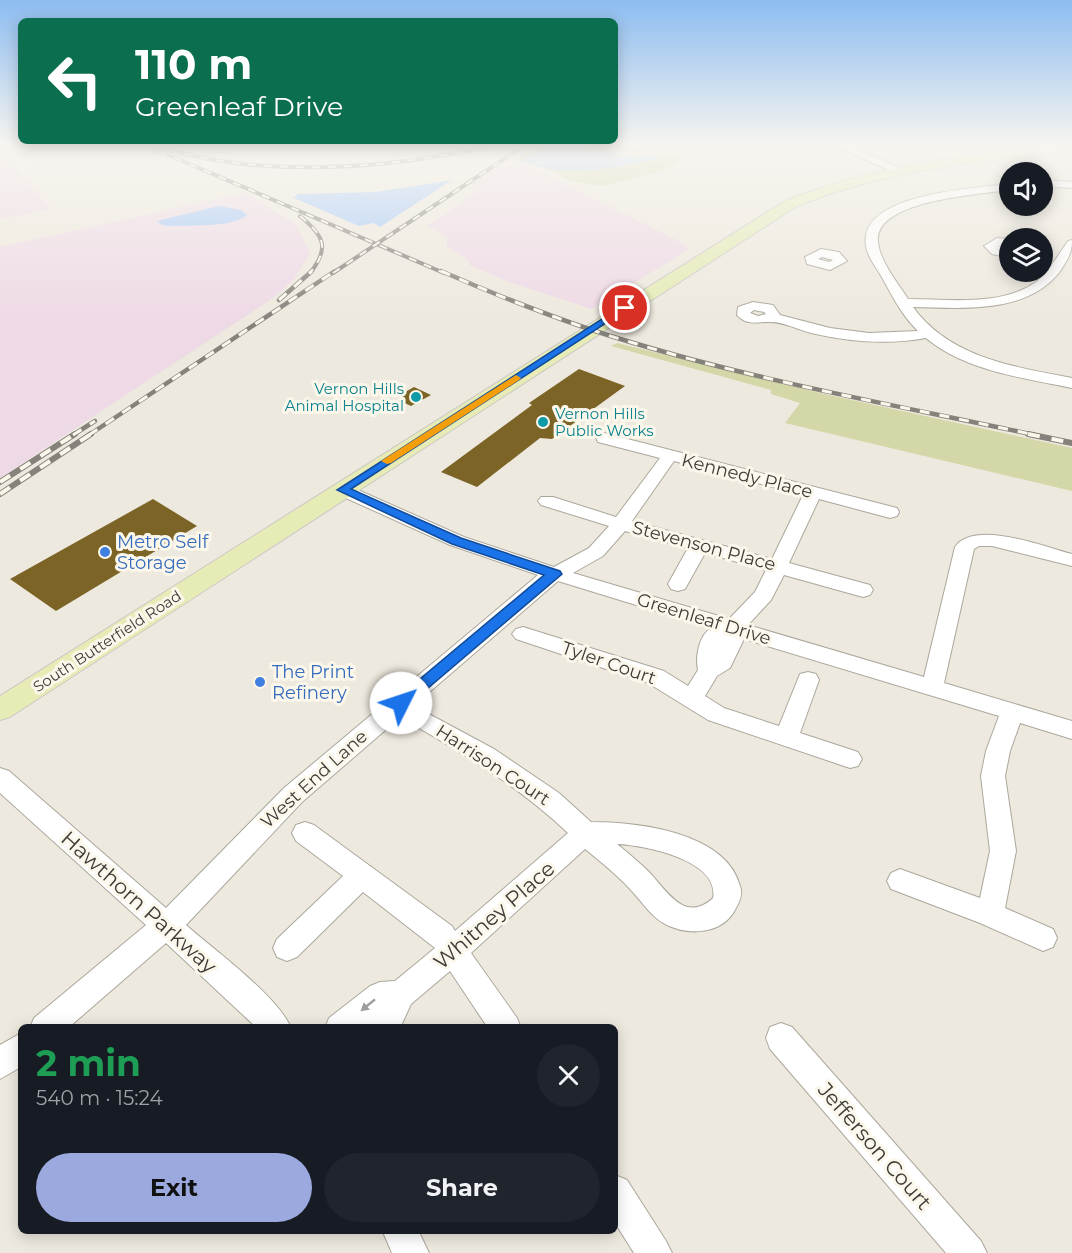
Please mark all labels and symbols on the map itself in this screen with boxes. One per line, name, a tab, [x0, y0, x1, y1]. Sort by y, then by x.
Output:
pin	[599, 282, 650, 333]
place label: Vernon Hills Animal Hospital	[285, 379, 404, 415]
marker: Vernon Hills Animal Hospital	[409, 390, 423, 404]
place label: Vernon Hills Public Works	[555, 404, 654, 440]
marker: Vernon Hills Public Works	[536, 415, 550, 429]
street label: Kennedy Place	[679, 449, 815, 503]
street label: Stevenson Place	[630, 516, 778, 576]
place label: Metro Self Storage	[117, 531, 209, 574]
marker: Metro Self Storage	[98, 545, 112, 559]
street label: South Butterfield Road	[29, 586, 185, 696]
street label: Greenleaf Drive	[634, 588, 774, 650]
street label: Tyler Court	[559, 637, 659, 689]
place label: The Print Refinery	[272, 661, 354, 704]
position arrow	[369, 671, 433, 735]
marker: The Print Refinery	[253, 675, 267, 689]
street label: Harrison Court	[432, 720, 554, 810]
street label: West End Lane	[256, 725, 372, 833]
street label: Hawthorn Parkway	[56, 826, 222, 979]
street label: Whitney Place	[428, 856, 560, 974]
one-way arrow	[360, 999, 376, 1012]
street label: Jefferson Court	[812, 1077, 937, 1215]

